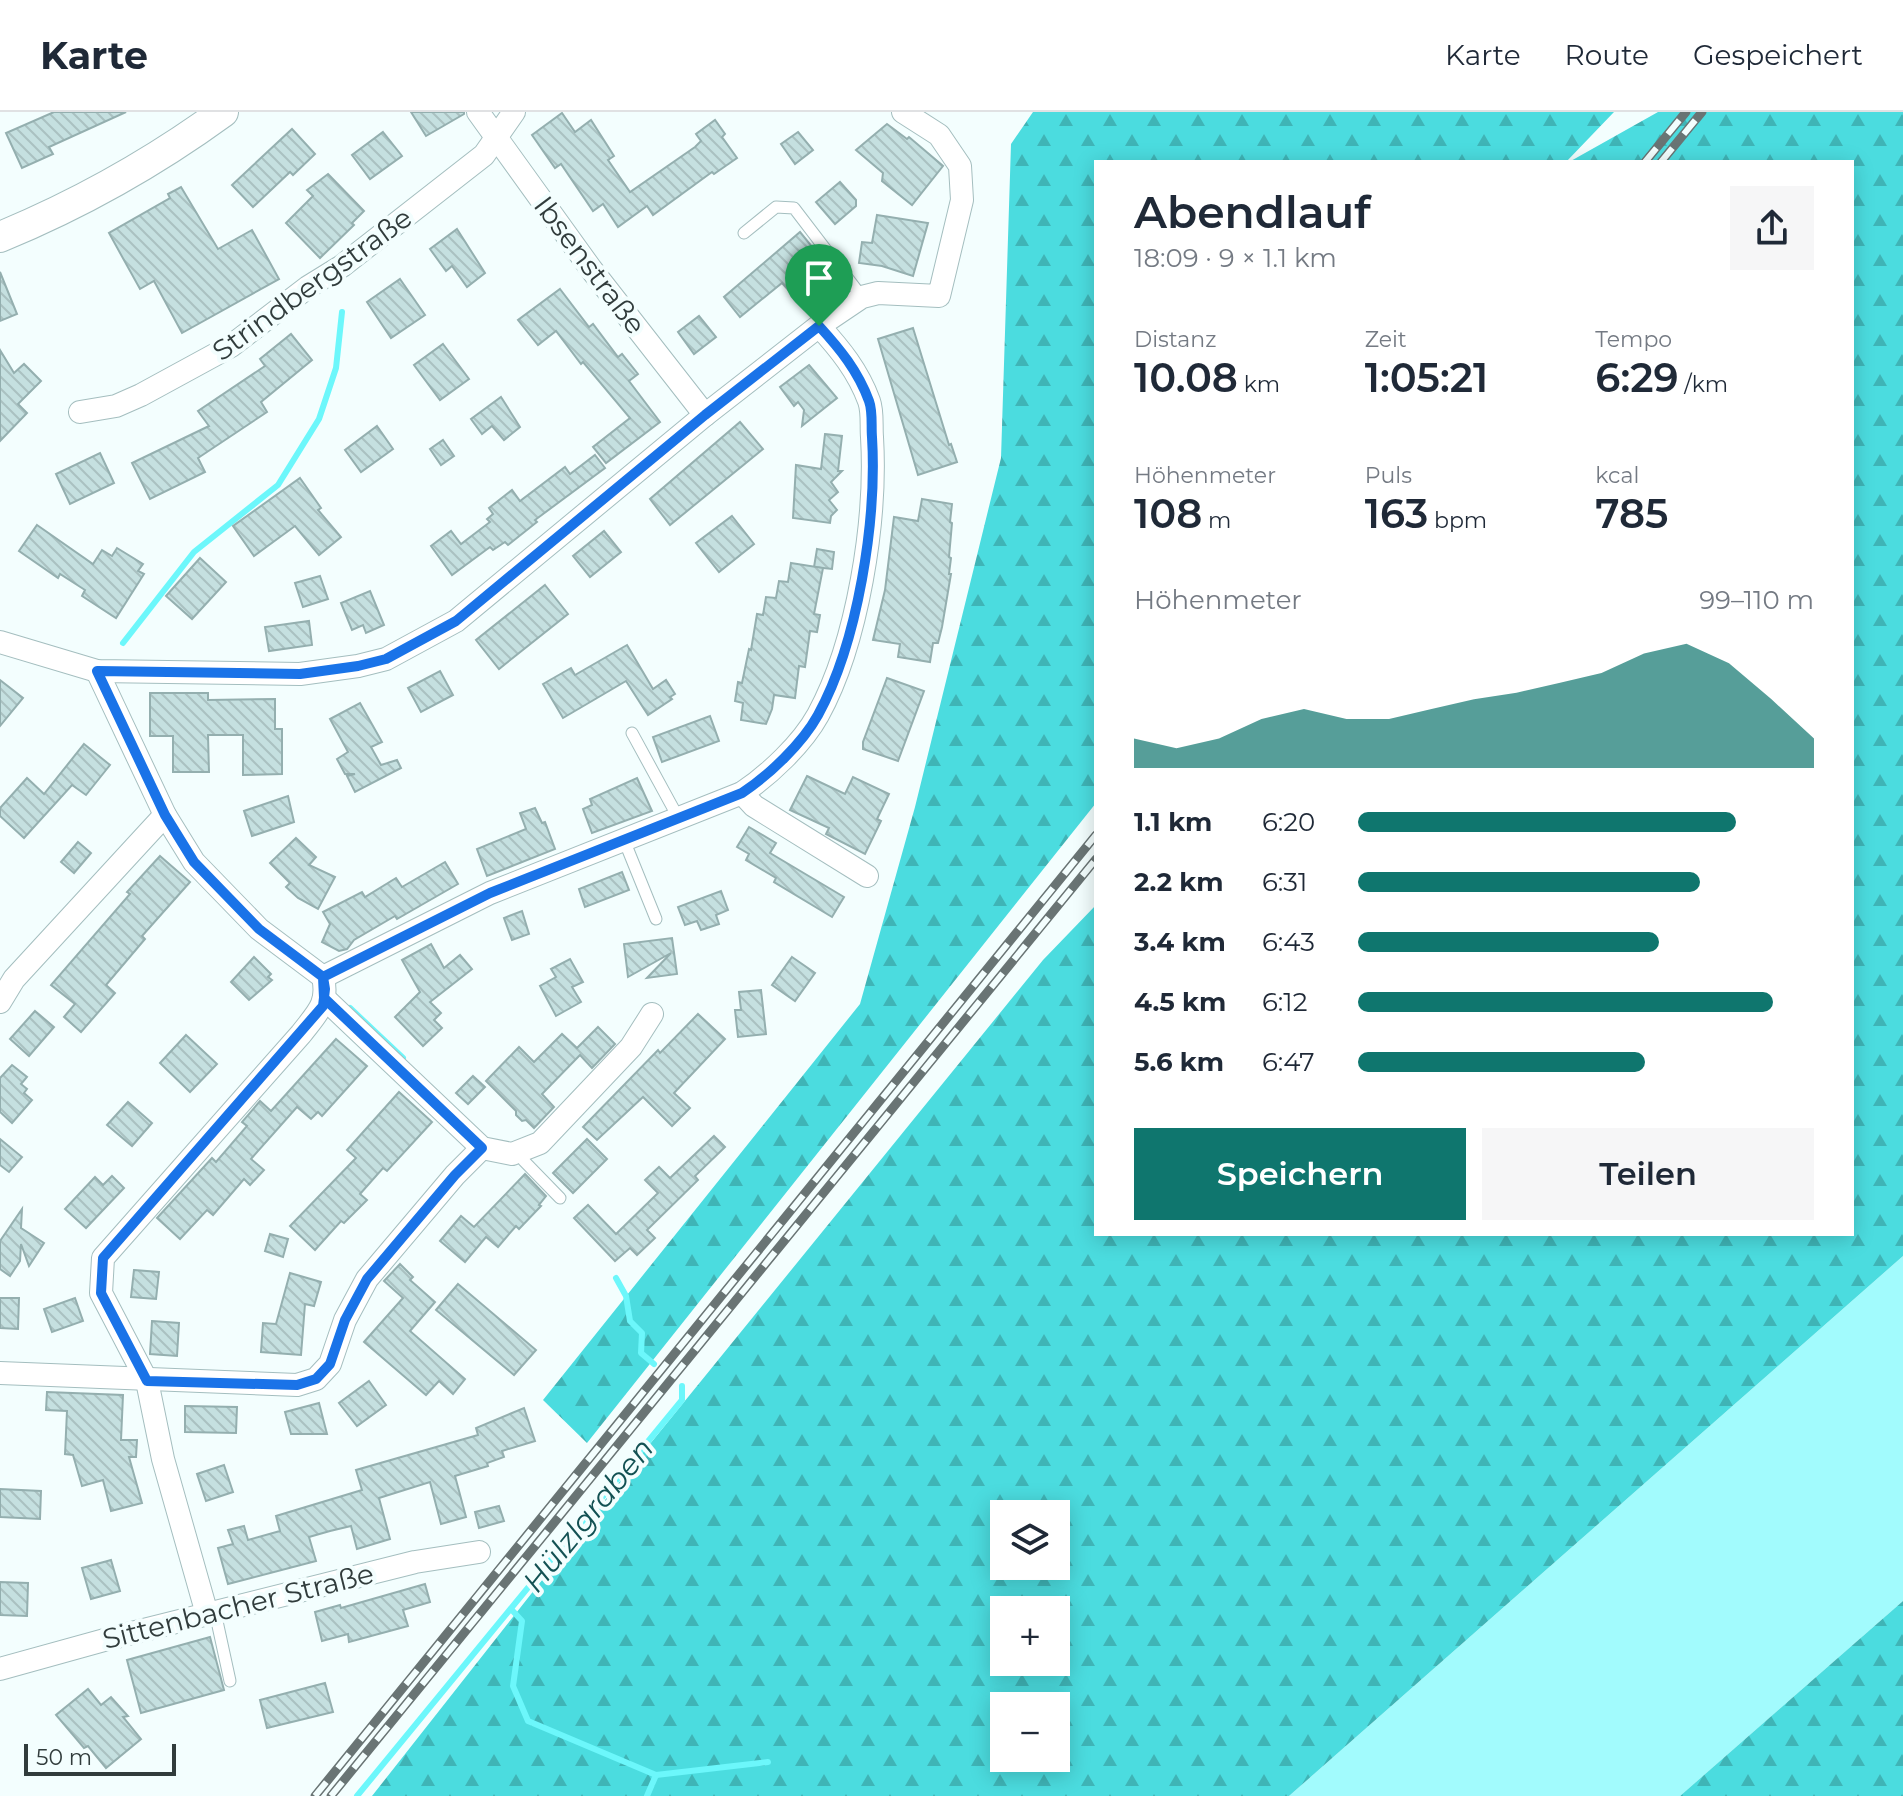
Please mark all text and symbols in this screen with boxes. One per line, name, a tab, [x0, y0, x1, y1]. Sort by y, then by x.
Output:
text: Karte	[40, 32, 148, 79]
text: Karte	[1445, 38, 1521, 72]
text: Route	[1565, 38, 1649, 72]
text: Gespeichert	[1693, 38, 1863, 72]
text: Abendlauf	[1134, 185, 1371, 239]
button: share	[1730, 186, 1814, 270]
street label: Ibsenstraße	[527, 189, 653, 341]
street label: Strindbergstraße	[206, 200, 418, 368]
text: 18:09 · 9 × 1.1 km	[1134, 242, 1337, 274]
pin	[785, 244, 853, 326]
icon: arrive	[797, 256, 841, 300]
text: Distanz	[1134, 326, 1216, 353]
text: Zeit	[1365, 326, 1407, 353]
text: Tempo	[1595, 326, 1672, 353]
text: 10.08	[1134, 353, 1238, 402]
text: 1:05:21	[1365, 353, 1488, 402]
text: 6:29	[1595, 353, 1679, 402]
text: km	[1238, 371, 1280, 398]
text: /km	[1679, 371, 1728, 398]
text: Höhenmeter	[1134, 462, 1276, 489]
text: Puls	[1365, 462, 1412, 489]
text: kcal	[1595, 462, 1639, 489]
text: 108	[1134, 489, 1202, 538]
text: 163	[1365, 489, 1428, 538]
text: 785	[1595, 489, 1668, 538]
text: m	[1202, 507, 1231, 534]
text: bpm	[1428, 507, 1487, 534]
text: Höhenmeter	[1134, 584, 1302, 616]
text: 99–110 m	[1699, 584, 1814, 616]
text: 1.1 km	[1134, 806, 1212, 838]
text: 6:20	[1262, 806, 1315, 838]
text: 2.2 km	[1134, 866, 1224, 898]
text: 6:31	[1262, 866, 1307, 898]
text: 3.4 km	[1134, 926, 1226, 958]
text: 6:43	[1262, 926, 1315, 958]
text: 4.5 km	[1134, 986, 1226, 1018]
text: 6:12	[1262, 986, 1308, 1018]
text: 5.6 km	[1134, 1046, 1224, 1078]
text: 6:47	[1262, 1046, 1315, 1078]
button: Speichern	[1134, 1128, 1466, 1220]
button: Teilen	[1482, 1128, 1814, 1220]
water label: Hülzlgraben	[515, 1431, 661, 1599]
map controls	[990, 1500, 1070, 1772]
button: layers	[990, 1500, 1070, 1580]
street label: Sittenbacher Straße	[99, 1556, 377, 1656]
button: +	[990, 1596, 1070, 1676]
button: −	[990, 1692, 1070, 1772]
scale bar	[24, 1740, 176, 1776]
text: 50 m	[36, 1744, 92, 1771]

